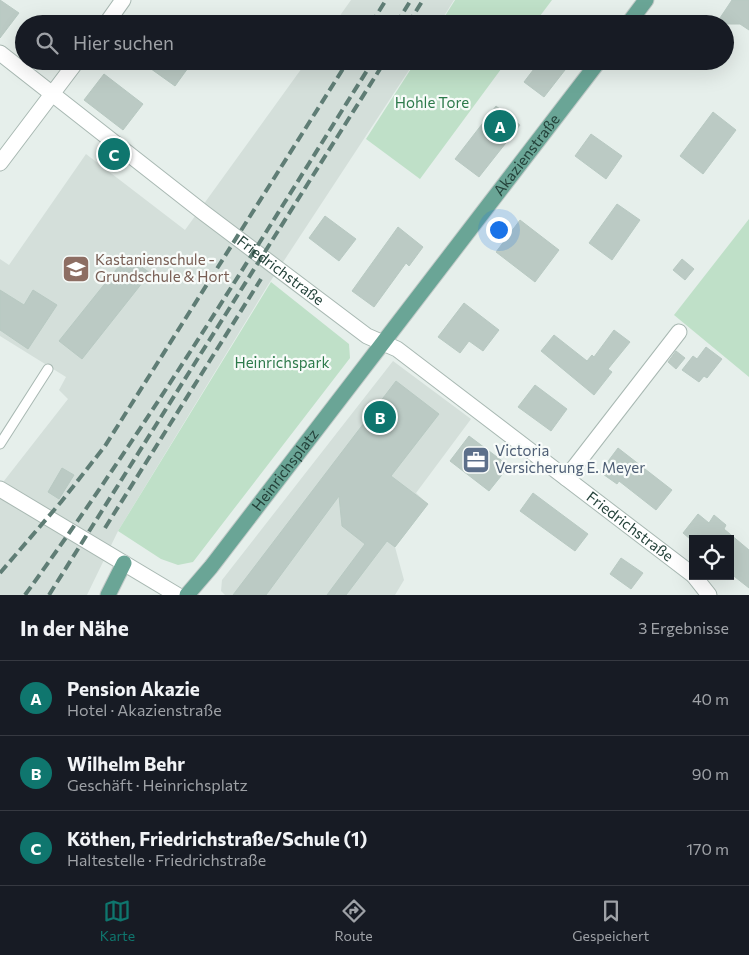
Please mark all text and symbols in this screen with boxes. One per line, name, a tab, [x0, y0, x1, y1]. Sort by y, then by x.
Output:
search box	[15, 15, 734, 70]
icon: search	[33, 29, 61, 57]
text: Hier suchen	[73, 31, 174, 54]
park label: Hohle Tore	[395, 93, 469, 111]
pin: A	[484, 107, 516, 145]
street label: Akazienstraße	[490, 111, 564, 199]
pin: C	[98, 135, 130, 173]
your location	[486, 217, 512, 243]
street label: Friedrichstraße	[234, 231, 328, 309]
place label: Kastanienschule - Grundschule & Hort	[95, 250, 230, 285]
school or university icon: Kastanienschule - Grundschule & Hort	[61, 254, 91, 284]
park label: Heinrichspark	[234, 353, 330, 371]
pin: B	[364, 398, 396, 436]
street label: Heinrichsplatz	[247, 425, 322, 514]
place label: Victoria Versicherung E. Meyer	[495, 441, 645, 476]
office icon: Victoria Versicherung E. Meyer	[461, 445, 491, 475]
street label: Friedrichstraße	[583, 487, 677, 565]
map controls	[689, 535, 734, 580]
button: locate	[689, 535, 734, 580]
text: In der Nähe	[20, 615, 129, 640]
text: 3 Ergebnisse	[638, 618, 729, 637]
text: Pension Akazie	[67, 677, 200, 700]
text: A	[30, 689, 42, 708]
text: 40 m	[692, 689, 729, 708]
text: Hotel · Akazienstraße	[67, 700, 222, 719]
text: Wilhelm Behr	[67, 752, 185, 775]
text: B	[31, 764, 41, 783]
text: 90 m	[692, 764, 729, 783]
text: Geschäft · Heinrichsplatz	[67, 775, 248, 794]
text: Köthen, Friedrichstraße/Schule (1)	[67, 827, 367, 850]
text: C	[31, 839, 41, 858]
text: 170 m	[686, 839, 729, 858]
text: Haltestelle · Friedrichstraße	[67, 850, 266, 869]
tab: Karte	[100, 897, 135, 944]
tab: Route	[335, 897, 373, 944]
tab: Gespeichert	[572, 897, 649, 944]

